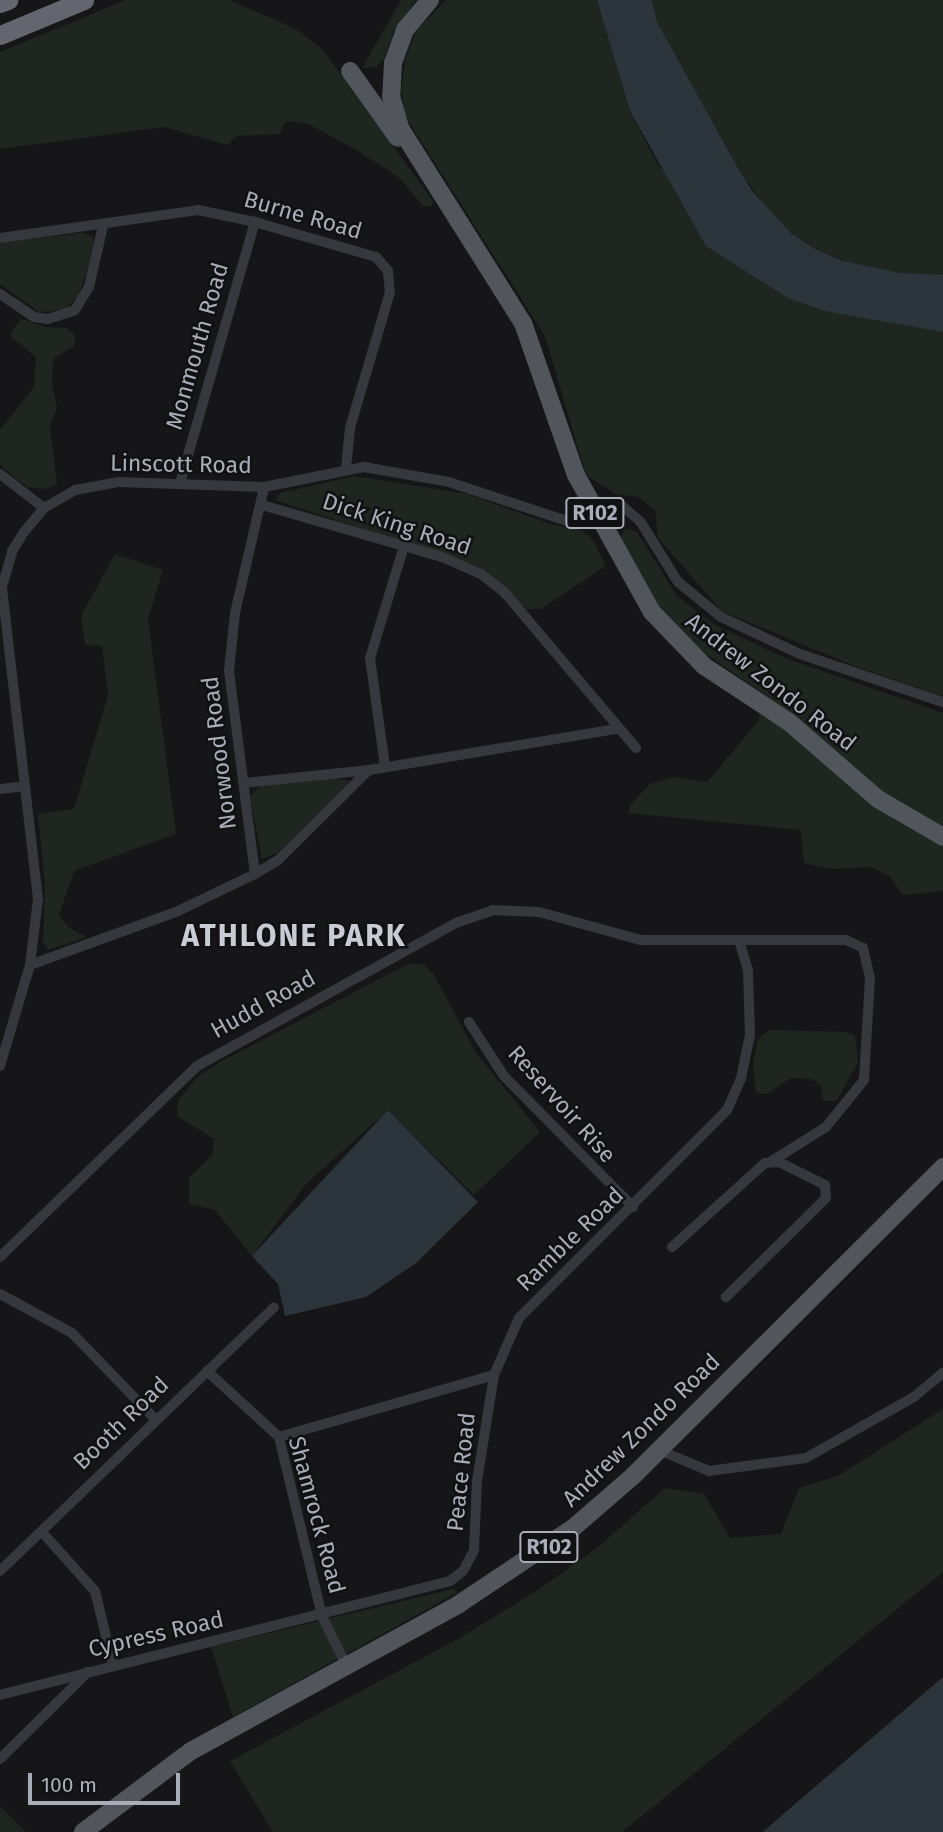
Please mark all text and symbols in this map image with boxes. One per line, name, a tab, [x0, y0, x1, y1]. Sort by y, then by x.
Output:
street label: Burne Road	[241, 185, 365, 245]
street label: Monmouth Road	[160, 259, 234, 433]
street label: Linscott Road	[110, 449, 252, 479]
street label: Dick King Road	[319, 487, 475, 561]
road number: R102	[565, 496, 625, 530]
street label: Andrew Zondo Road	[680, 607, 862, 757]
street label: Norwood Road	[196, 675, 242, 831]
district label: ATHLONE PARK	[183, 918, 405, 954]
street label: Hudd Road	[206, 964, 320, 1044]
street label: Reservoir Rise	[502, 1040, 622, 1168]
street label: Ramble Road	[511, 1181, 629, 1297]
street label: Andrew Zondo Road	[556, 1348, 726, 1512]
street label: Booth Road	[68, 1371, 174, 1475]
street label: Peace Road	[441, 1411, 481, 1533]
street label: Shamrock Road	[283, 1433, 351, 1597]
road number: R102	[519, 1530, 579, 1564]
street label: Cypress Road	[86, 1605, 226, 1663]
scale bar	[32, 1758, 184, 1802]
text: 100 m	[41, 1772, 97, 1798]

